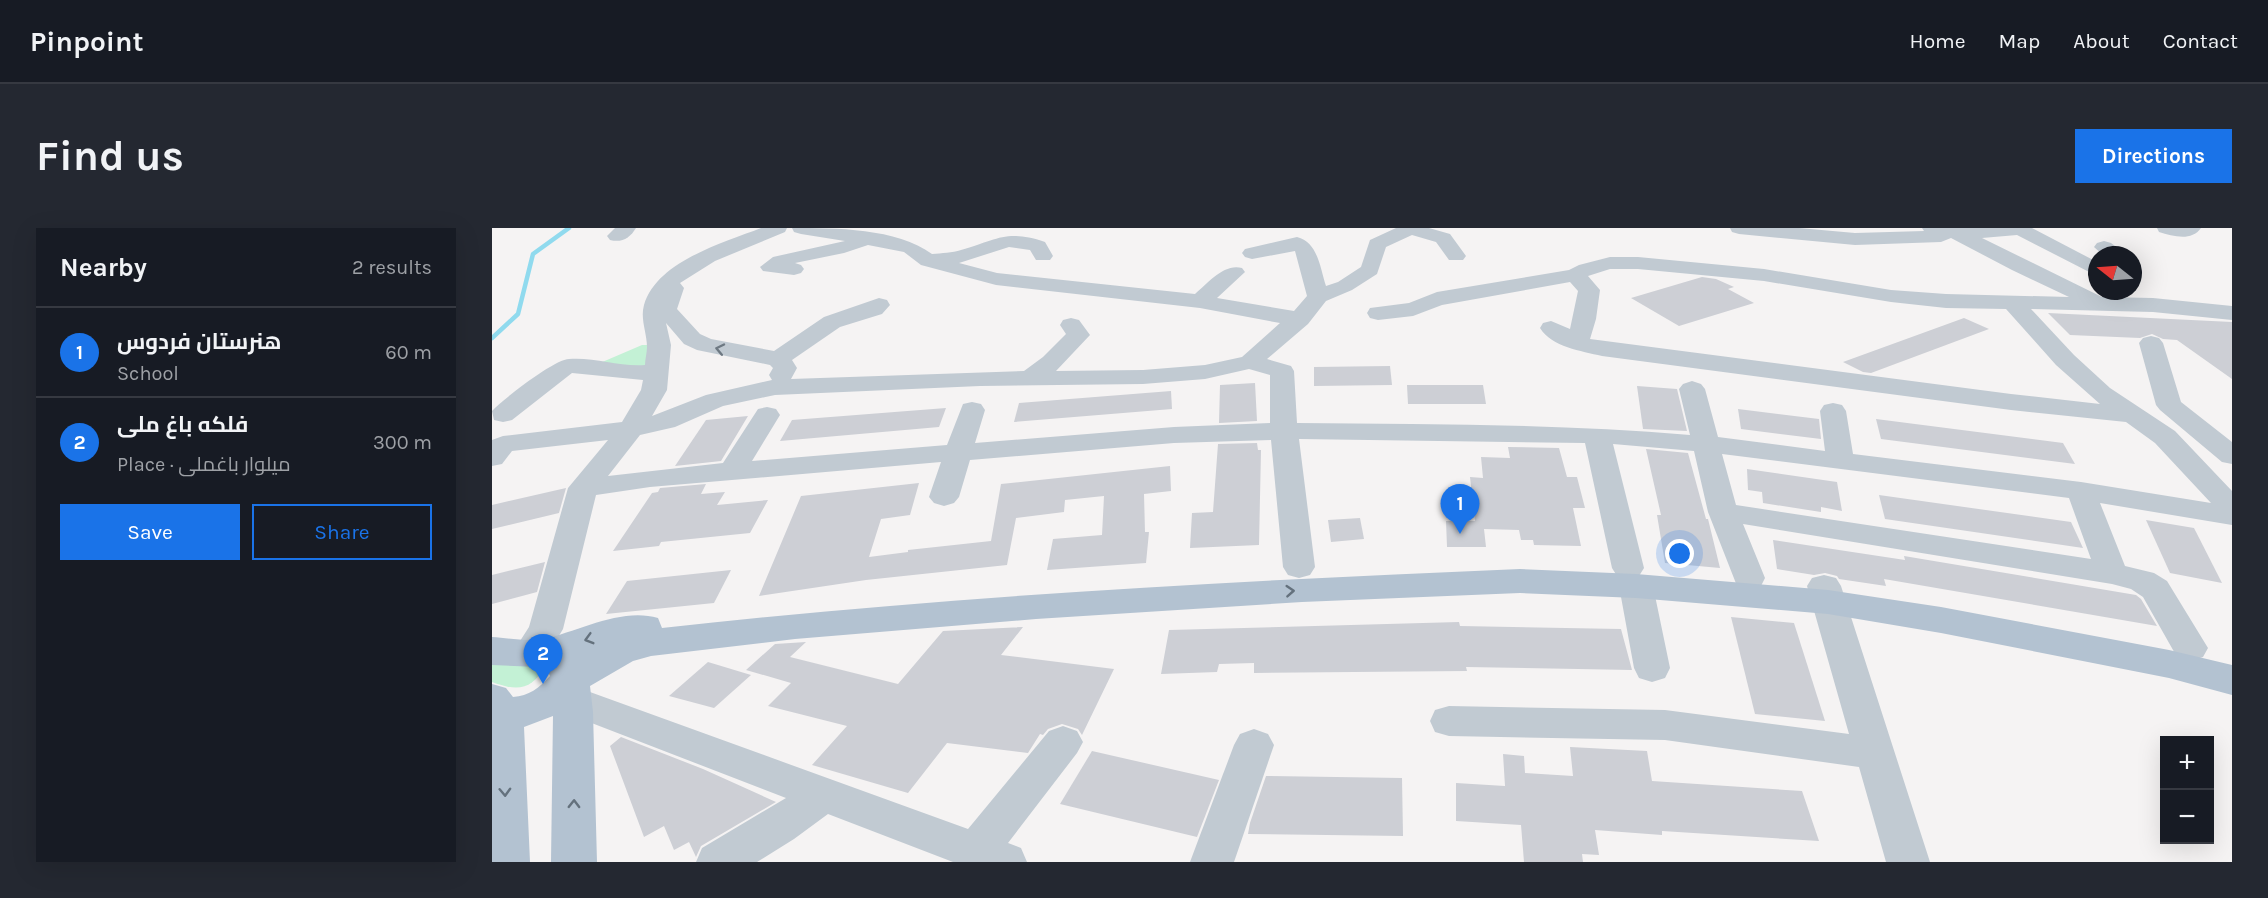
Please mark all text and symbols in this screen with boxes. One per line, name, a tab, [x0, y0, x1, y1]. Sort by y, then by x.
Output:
text: Pinpoint	[30, 25, 143, 58]
text: Home	[1910, 29, 1966, 53]
text: Map	[1999, 29, 2040, 53]
text: About	[2073, 29, 2130, 53]
text: Contact	[2163, 29, 2238, 53]
button: Directions	[2075, 129, 2232, 183]
text: Find us	[36, 131, 184, 181]
north arrow	[2088, 246, 2142, 300]
text: Nearby	[60, 252, 147, 283]
text: 2 results	[352, 256, 432, 279]
text: هنرستان فردوس	[117, 329, 282, 355]
text: 1	[76, 341, 83, 364]
text: 60 m	[385, 341, 432, 364]
one-way arrow	[715, 343, 725, 356]
text: School	[117, 362, 179, 385]
text: فلکه باغ ملی	[117, 412, 248, 438]
text: 2	[73, 431, 86, 454]
text: 300 m	[373, 431, 432, 454]
text: Place · میلوار باغملی	[117, 453, 291, 476]
pin: 1	[1440, 484, 1480, 534]
button: Save	[60, 504, 240, 560]
button: Share	[252, 504, 432, 560]
your location	[1665, 539, 1694, 568]
one-way arrow	[1285, 584, 1294, 597]
one-way arrow	[584, 632, 595, 644]
pin: 2	[524, 634, 562, 684]
map controls	[2160, 736, 2214, 844]
button: +	[2160, 736, 2214, 790]
one-way arrow	[498, 788, 511, 797]
button: −	[2160, 790, 2214, 844]
one-way arrow	[568, 799, 580, 808]

